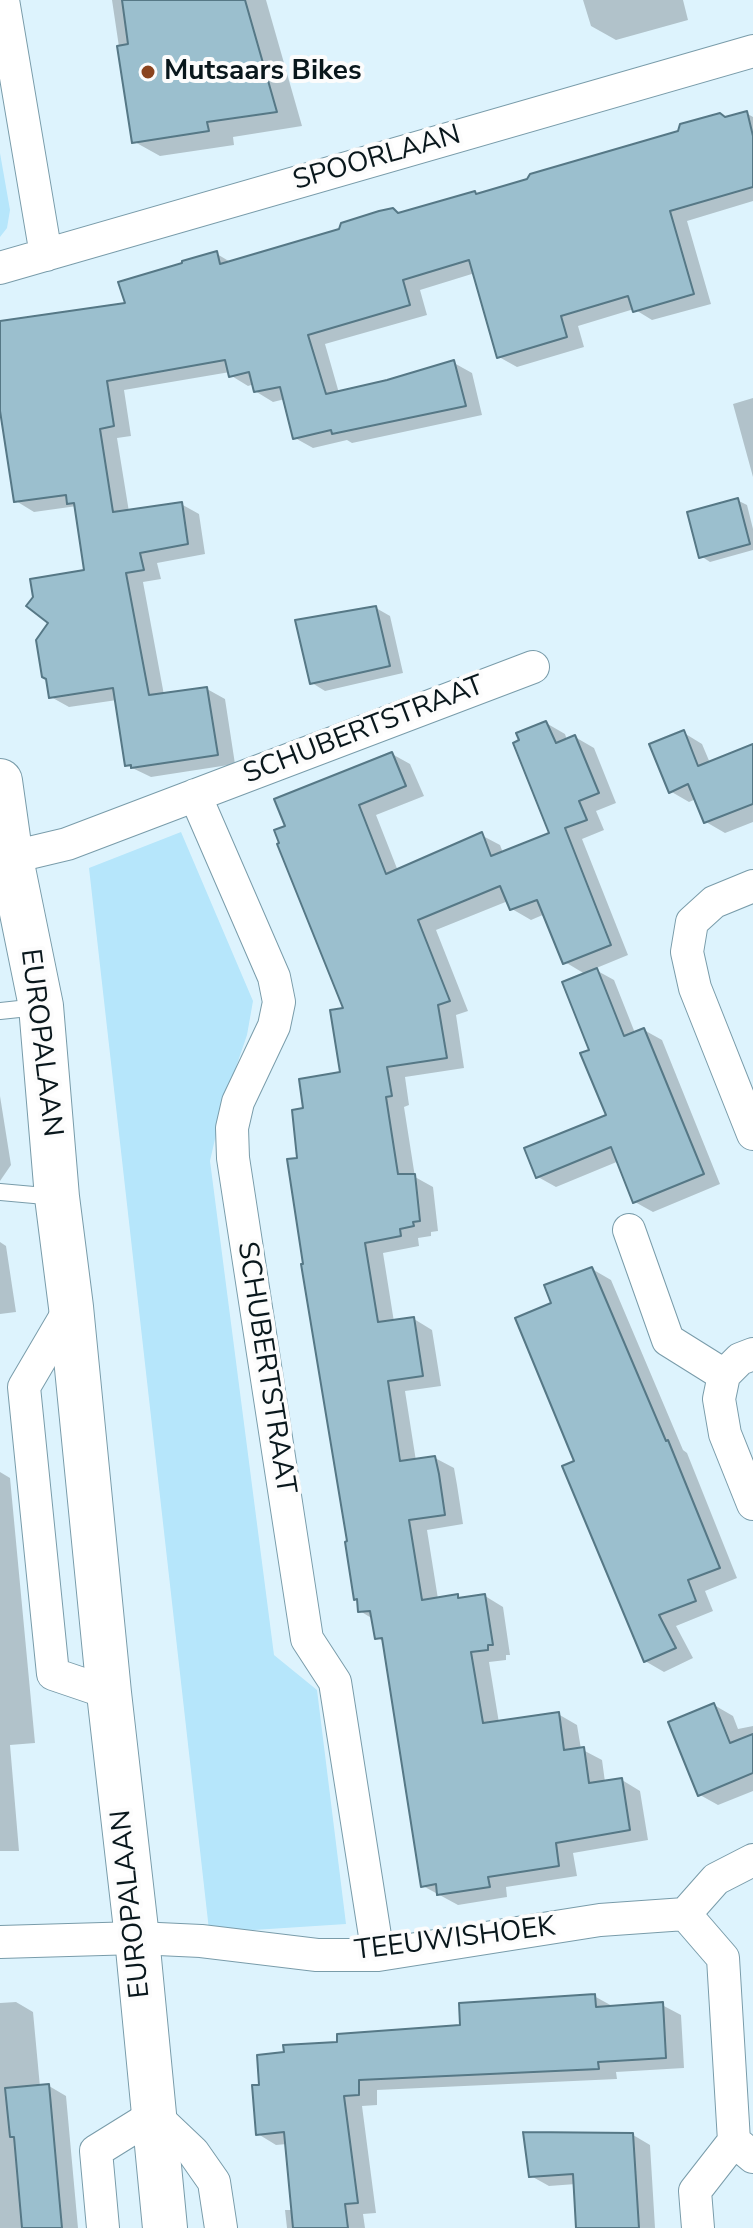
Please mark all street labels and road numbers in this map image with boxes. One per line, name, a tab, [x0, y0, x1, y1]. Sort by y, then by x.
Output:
street label: SPOORLAAN	[289, 119, 465, 199]
street label: SCHUBERTSTRAAT	[239, 670, 489, 792]
street label: EUROPALAAN	[12, 947, 68, 1139]
street label: SCHUBERTSTRAAT	[228, 1239, 302, 1497]
street label: EUROPALAAN	[105, 1808, 159, 2000]
street label: TEEUWISHOEK	[353, 1911, 557, 1969]

